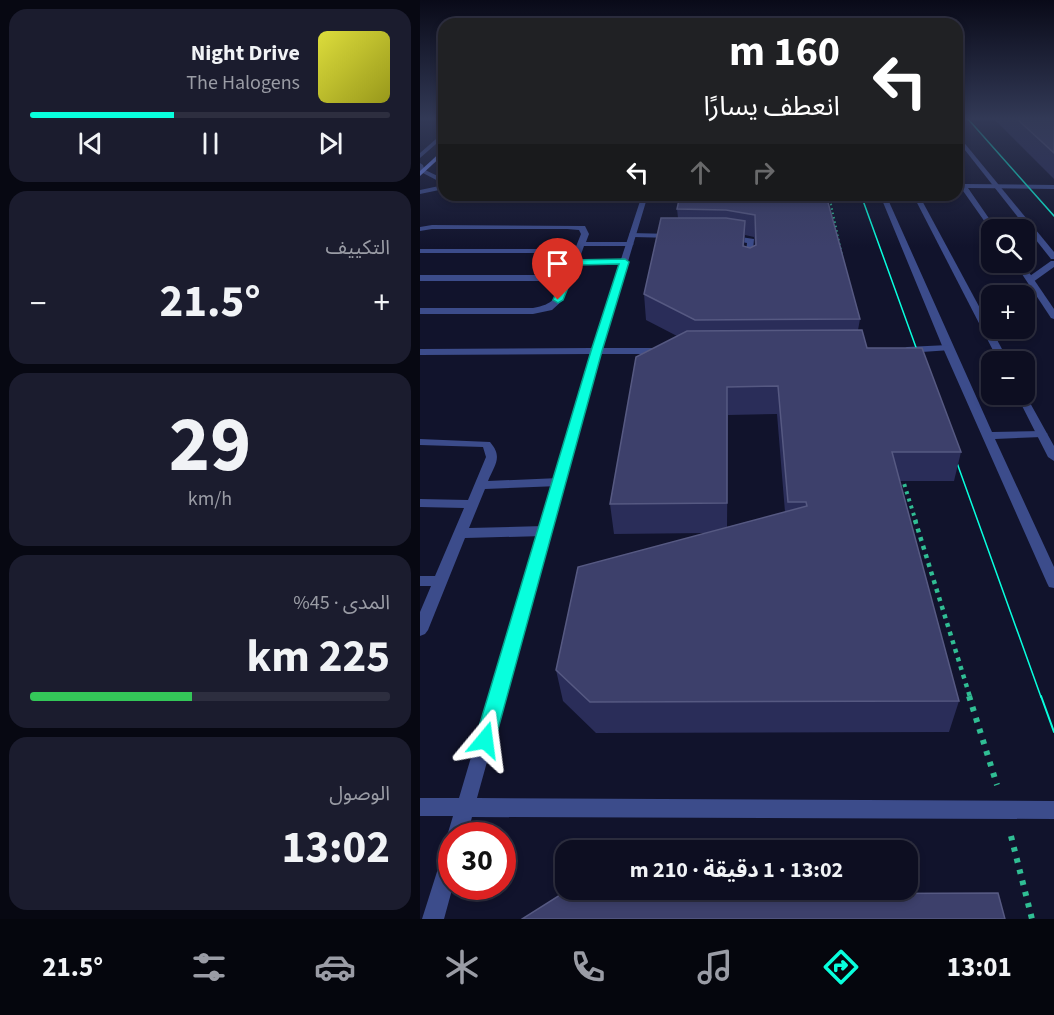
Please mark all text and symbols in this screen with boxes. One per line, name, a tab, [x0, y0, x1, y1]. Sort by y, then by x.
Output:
text: 160 m	[729, 22, 840, 82]
text: Night Drive	[191, 37, 300, 69]
icon: left	[861, 42, 939, 120]
text: The Halogens	[186, 69, 300, 97]
text: انعطف يسارًا	[703, 87, 840, 126]
icon: previous	[74, 127, 107, 160]
icon: pause	[194, 127, 227, 160]
icon: next	[314, 127, 347, 160]
icon: left	[621, 156, 654, 189]
icon: ahead	[684, 156, 717, 189]
icon: right	[747, 156, 780, 189]
map controls	[981, 219, 1035, 405]
button: search	[981, 219, 1035, 273]
text: التكييف	[326, 234, 390, 262]
pin	[532, 238, 583, 300]
icon: arrive	[541, 247, 574, 280]
text: 21.5°	[159, 270, 261, 334]
text: −	[30, 280, 46, 327]
text: +	[374, 280, 390, 327]
button: +	[981, 285, 1035, 339]
button: −	[981, 351, 1035, 405]
text: 29	[169, 390, 251, 501]
text: km/h	[188, 485, 232, 513]
text: المدى · 45%	[293, 589, 390, 617]
text: 225 km	[246, 625, 390, 689]
position arrow	[453, 708, 517, 772]
text: الوصول	[329, 780, 390, 808]
text: 13:02	[281, 816, 390, 880]
speed limit sign: 30	[438, 822, 516, 900]
text: 13:02 · 1 دقيقة · 210 m	[630, 854, 843, 886]
icon: filters	[188, 946, 230, 988]
icon: car	[314, 946, 356, 988]
icon: climate	[441, 946, 483, 988]
icon: phone	[567, 946, 609, 988]
icon: music	[694, 946, 736, 988]
icon: directions	[820, 946, 862, 988]
text: 21.5°	[42, 948, 103, 987]
text: 13:01	[947, 948, 1012, 987]

